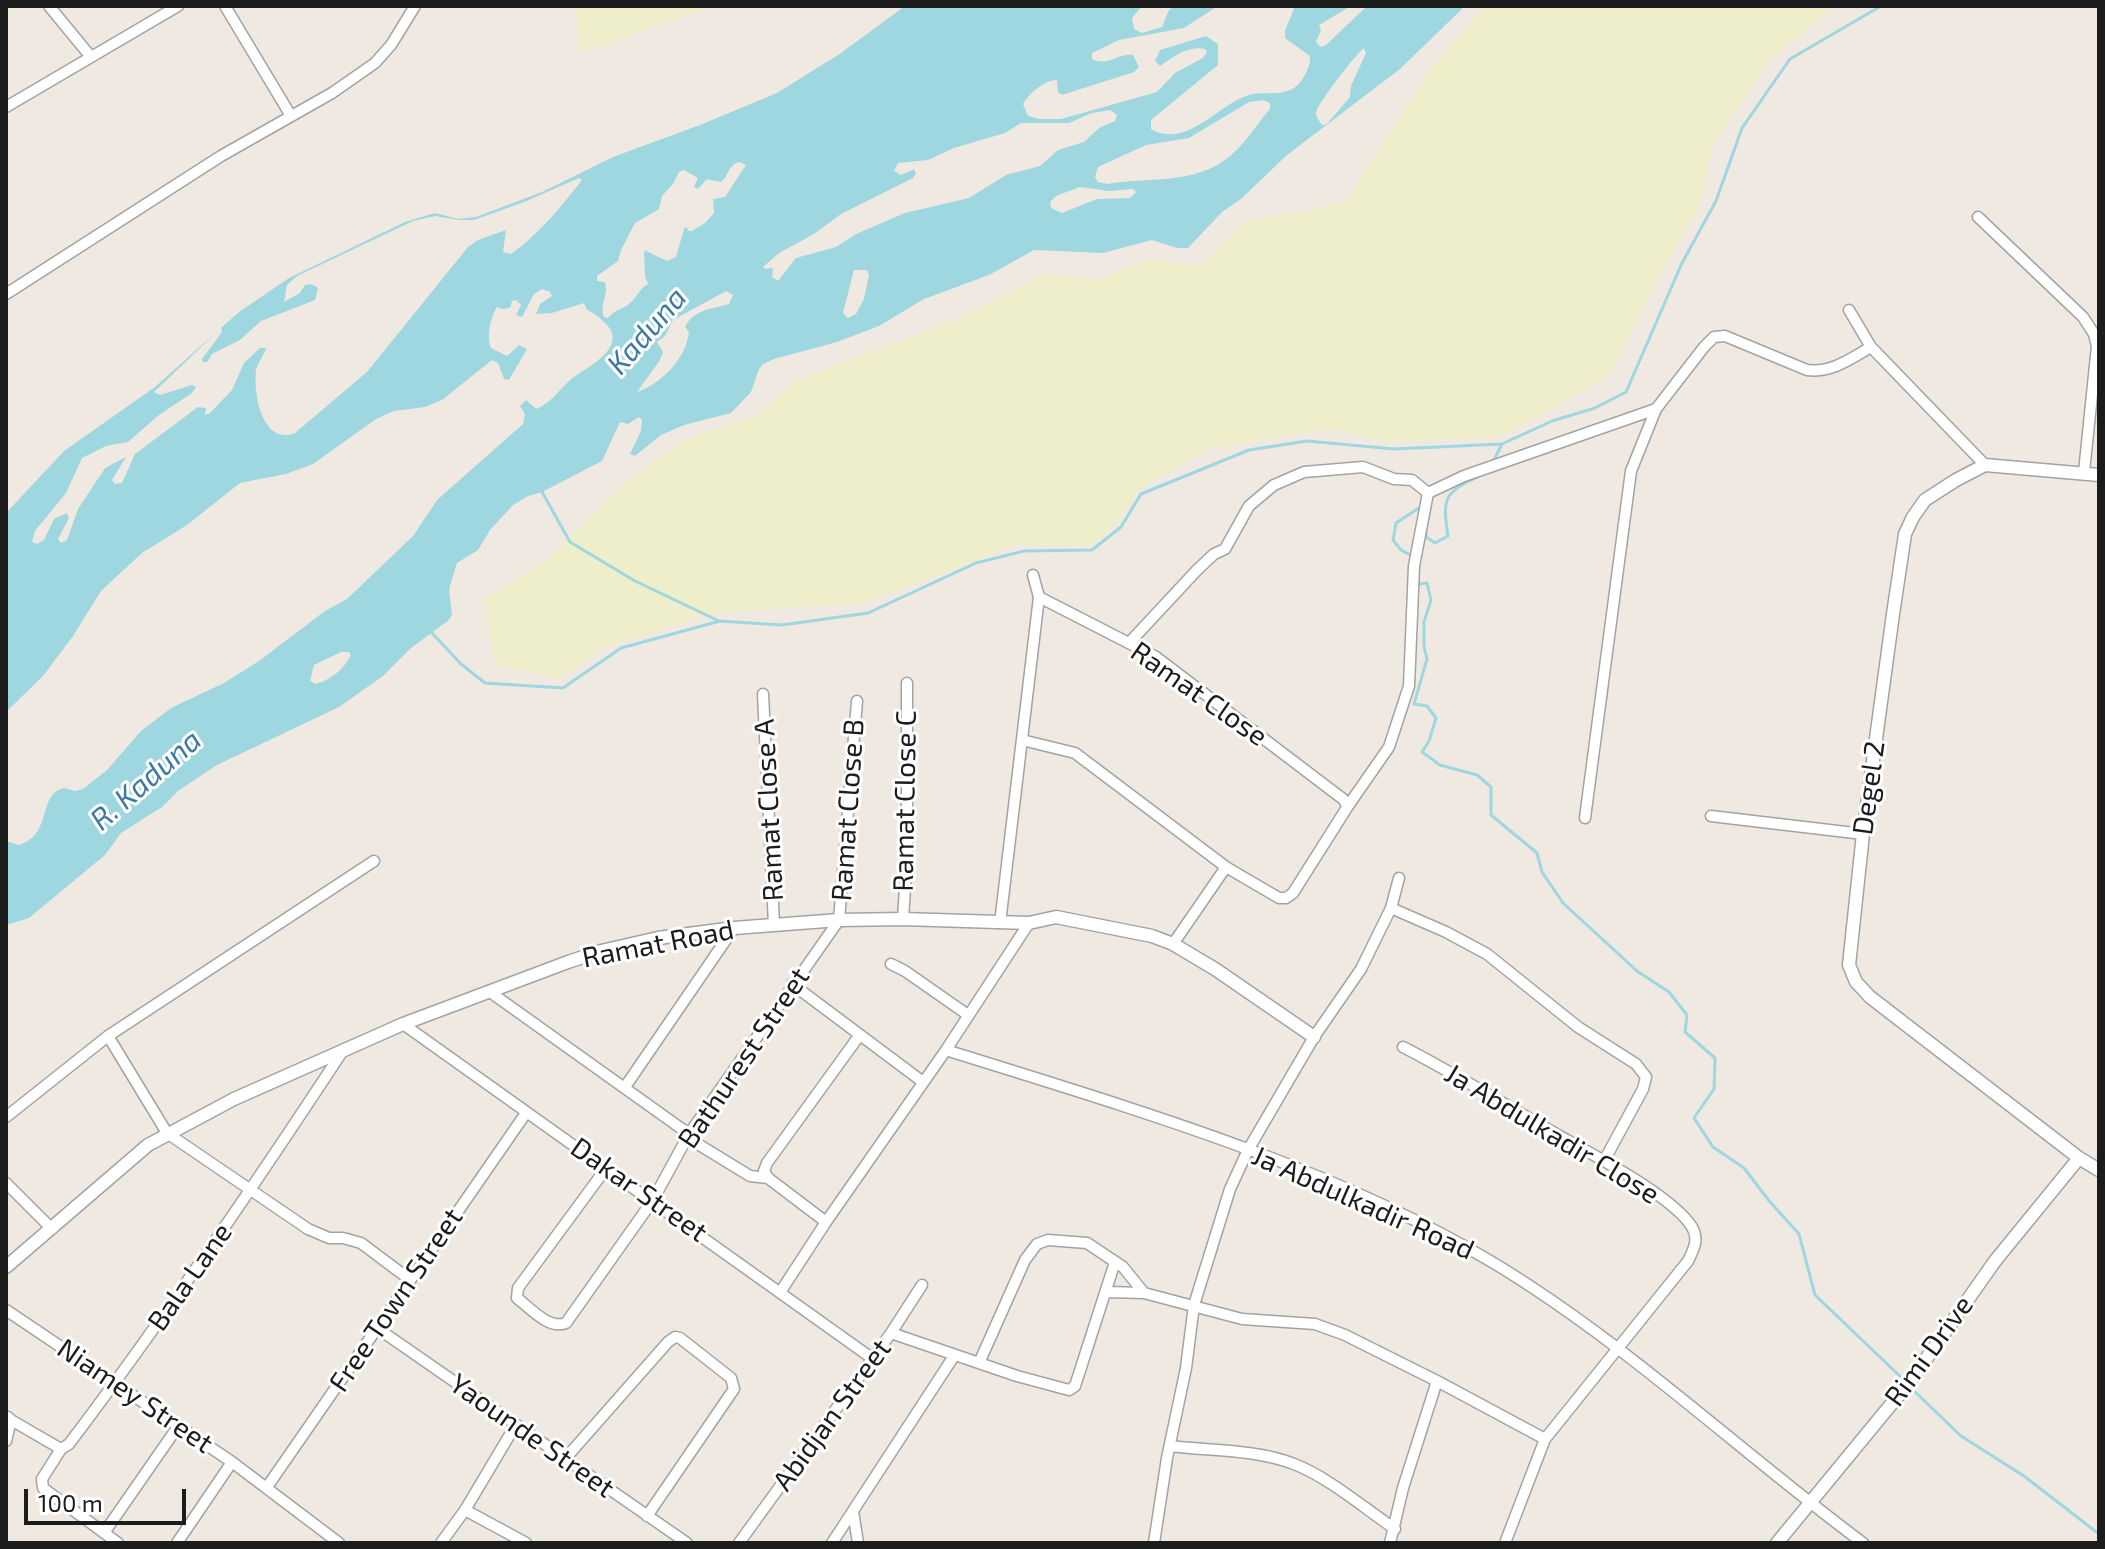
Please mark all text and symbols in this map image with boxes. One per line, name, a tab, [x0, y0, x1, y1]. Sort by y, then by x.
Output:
water label: Kaduna	[600, 280, 694, 382]
street label: Ramat Close	[1124, 635, 1274, 753]
street label: Ramat Close C	[887, 710, 923, 892]
street label: Ramat Close A	[747, 718, 791, 902]
street label: Ramat Close B	[825, 718, 871, 902]
water label: R. Kaduna	[83, 722, 209, 838]
street label: Degel 2	[1846, 739, 1892, 837]
street label: Ramat Road	[579, 913, 737, 975]
street label: Bathurest Street	[671, 961, 817, 1155]
street label: Ja Abdulkadir Close	[1439, 1057, 1665, 1211]
street label: Dakar Street	[564, 1131, 714, 1249]
street label: Ja Abdulkadir Road	[1247, 1139, 1479, 1267]
street label: Free Town Street	[322, 1202, 470, 1398]
street label: Bala Lane	[141, 1217, 239, 1337]
street label: Rimi Drive	[1878, 1289, 1980, 1413]
street label: Niamey Street	[51, 1332, 219, 1460]
street label: Abidjan Street	[766, 1333, 898, 1497]
street label: Yaounde Street	[443, 1367, 621, 1505]
scale bar	[28, 1473, 190, 1523]
text: 100 m	[38, 1488, 103, 1517]

